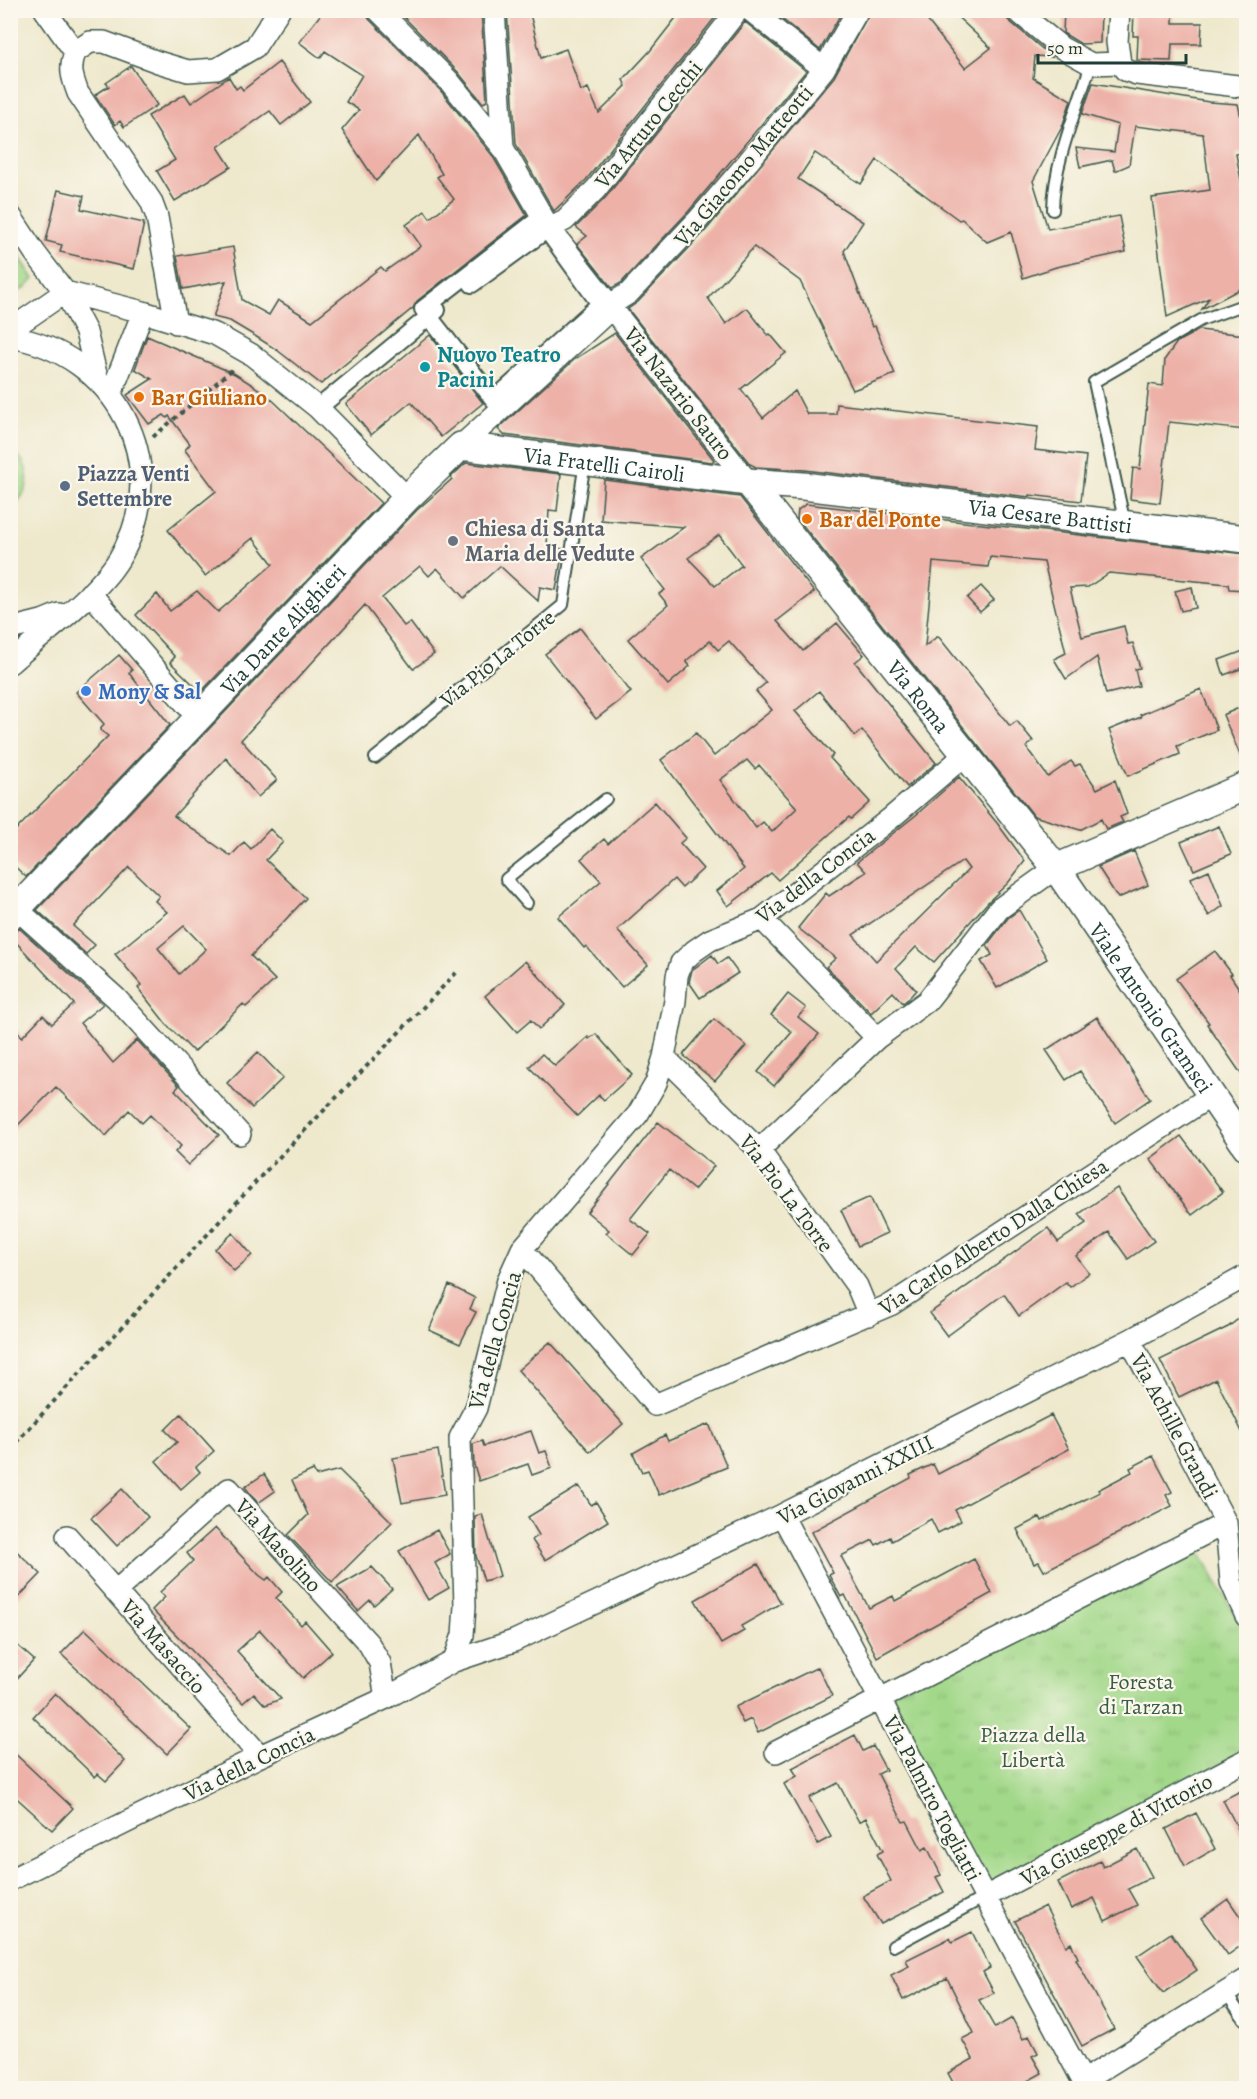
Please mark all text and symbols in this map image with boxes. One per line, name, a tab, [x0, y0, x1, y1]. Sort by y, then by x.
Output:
scale bar	[1038, 27, 1186, 65]
text: 50 m	[1047, 36, 1083, 60]
street label: Via Arturo Cecchi	[587, 54, 710, 196]
street label: Via Giacomo Matteotti	[667, 78, 820, 254]
street label: Via Nazario Sauro	[616, 320, 740, 467]
place label: Nuovo Teatro Pacini	[437, 340, 561, 395]
marker: Nuovo Teatro Pacini	[418, 360, 432, 374]
place label: Bar Giuliano	[151, 383, 267, 413]
marker: Bar Giuliano	[132, 390, 146, 404]
street label: Via Fratelli Cairoli	[521, 440, 687, 490]
place label: Piazza Venti Settembre	[77, 459, 190, 514]
marker: Piazza Venti Settembre	[58, 479, 72, 493]
street label: Via Cesare Battisti	[966, 492, 1134, 541]
place label: Bar del Ponte	[819, 505, 941, 535]
marker: Bar del Ponte	[800, 512, 814, 526]
place label: Chiesa di Santa Maria delle Vedute	[465, 514, 635, 569]
marker: Chiesa di Santa Maria delle Vedute	[446, 534, 460, 548]
street label: Via Dante Alighieri	[213, 558, 353, 702]
street label: Via Pio La Torre	[433, 603, 562, 715]
street label: Via Roma	[879, 653, 957, 740]
place label: Mony & Sal	[98, 677, 201, 707]
marker: Mony & Sal	[79, 684, 93, 698]
street label: Via della Concia	[749, 820, 882, 931]
street label: Viale Antonio Gramsci	[1081, 916, 1220, 1099]
street label: Via Pio La Torre	[731, 1128, 841, 1259]
street label: Via Carlo Alberto Dalla Chiesa	[872, 1151, 1115, 1323]
street label: Via della Concia	[461, 1267, 529, 1414]
street label: Via Achille Grandi	[1123, 1348, 1225, 1505]
street label: Via Giovanni XXIII	[771, 1428, 939, 1533]
street label: Via Masolino	[227, 1492, 328, 1599]
street label: Via Masaccio	[113, 1592, 213, 1701]
park label: Foresta di Tarzan	[1099, 1667, 1183, 1722]
street label: Via Palmiro Togliatti	[875, 1709, 989, 1887]
street label: Via della Concia	[178, 1719, 321, 1809]
park label: Piazza della Libertà	[980, 1720, 1087, 1775]
street label: Via Giuseppe di Vittorio	[1014, 1766, 1218, 1894]

